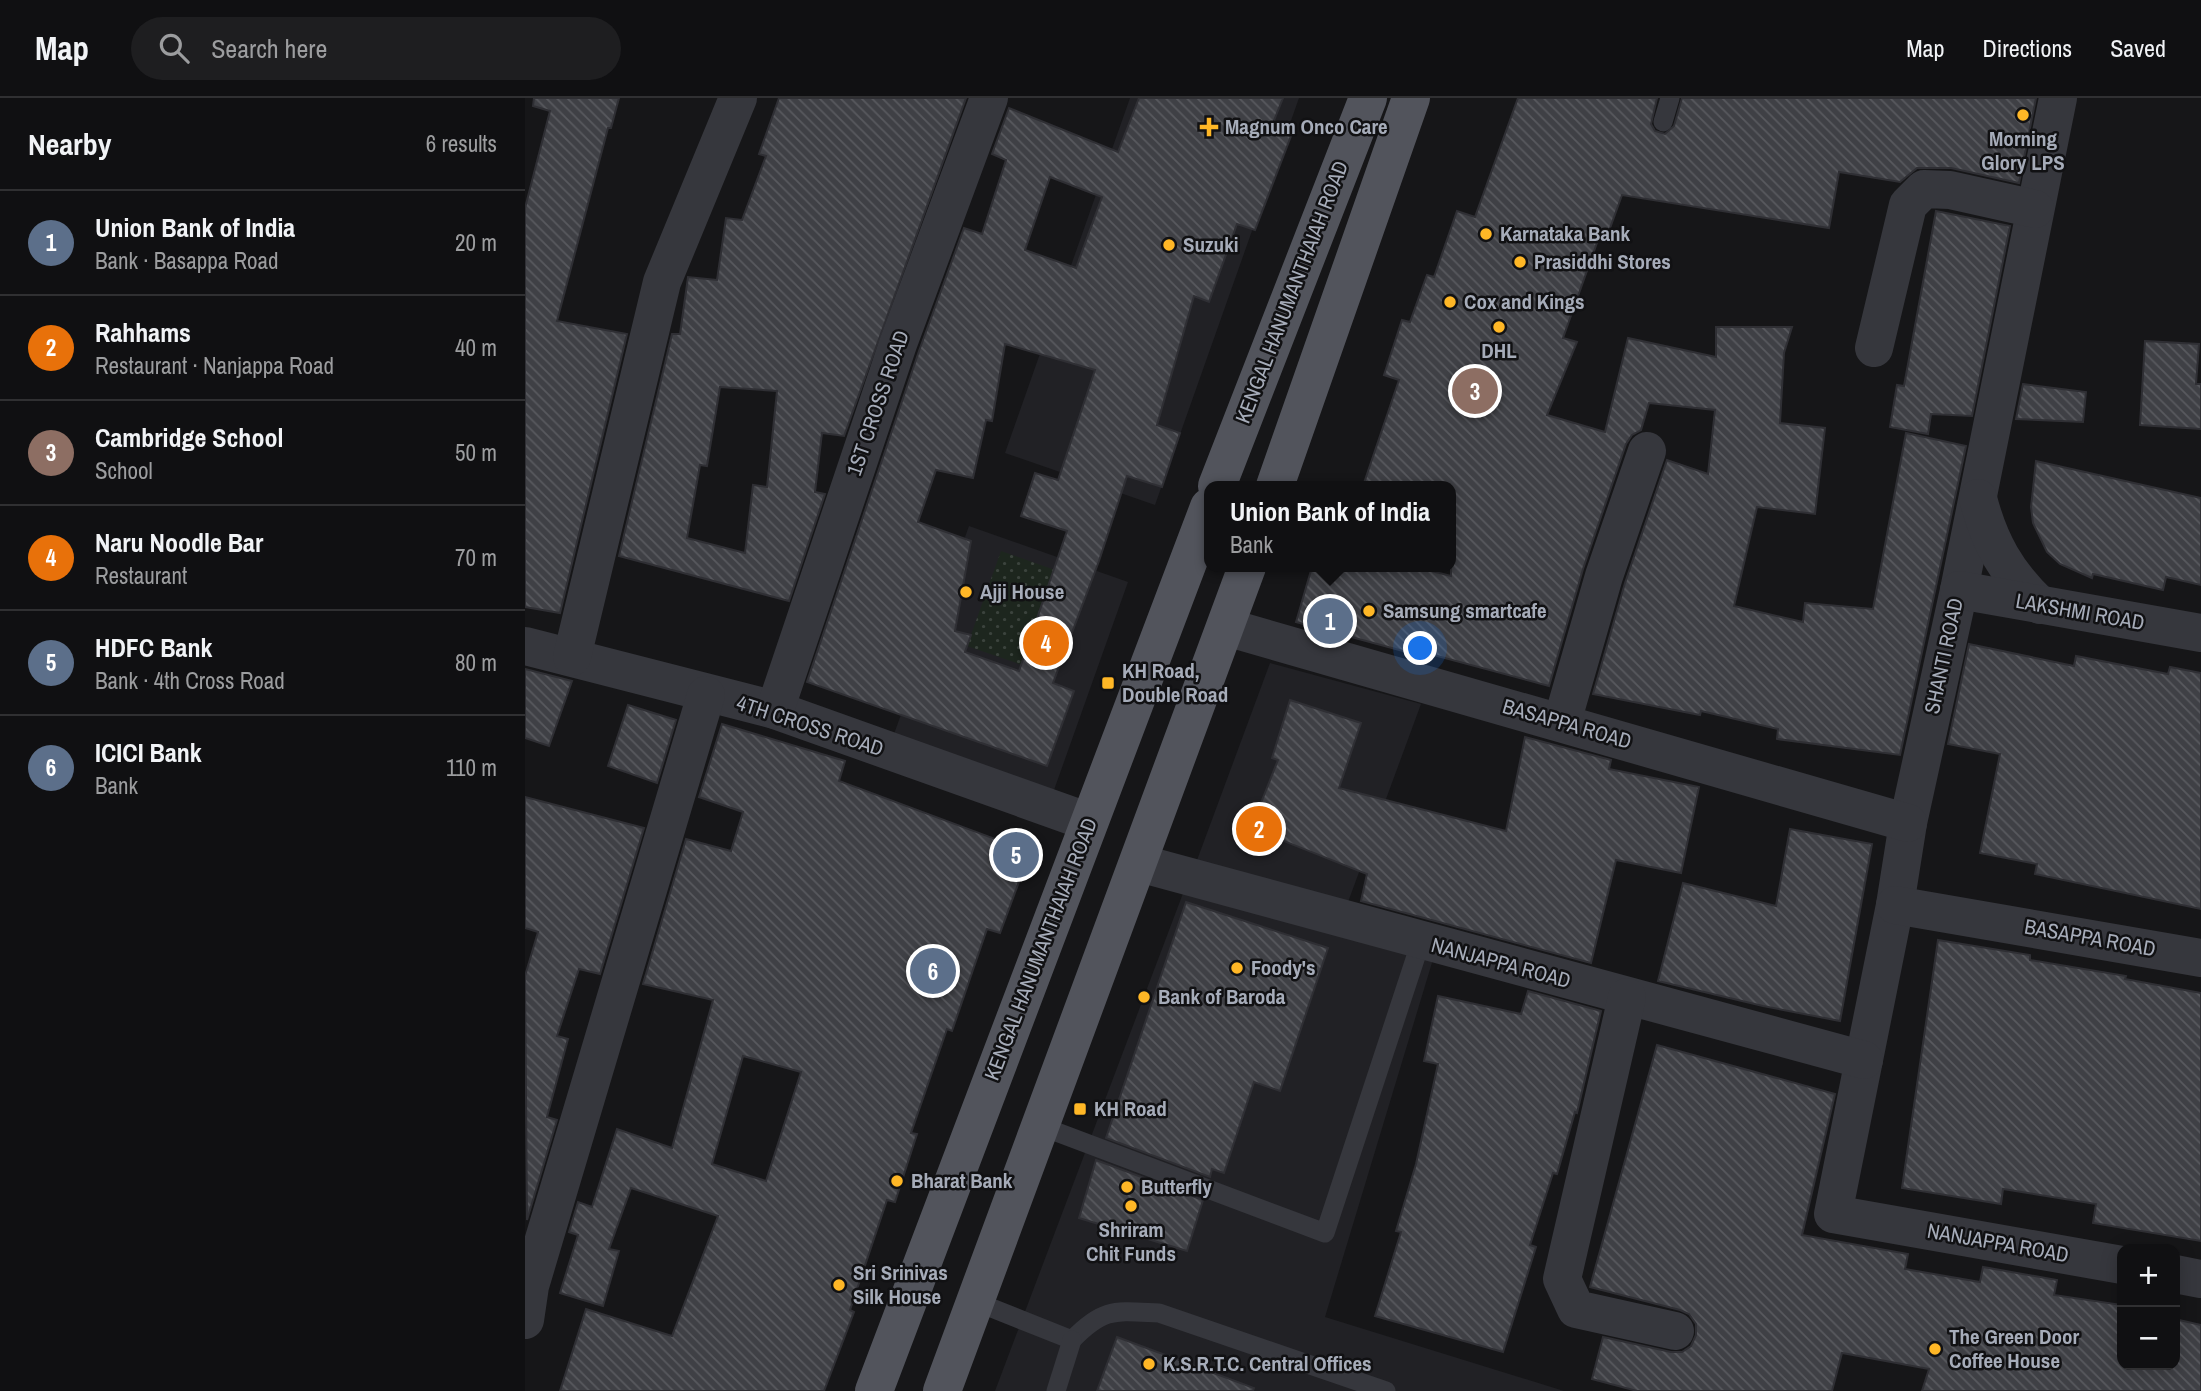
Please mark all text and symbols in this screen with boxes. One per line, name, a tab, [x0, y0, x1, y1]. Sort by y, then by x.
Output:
search box	[131, 17, 621, 80]
text: Map	[35, 26, 89, 70]
icon: search	[155, 29, 193, 67]
text: Search here	[211, 31, 327, 66]
text: Map	[1906, 32, 1944, 64]
text: Directions	[1982, 32, 2072, 64]
text: Saved	[2110, 32, 2166, 64]
marker: Morning Glory LPS	[2015, 107, 2031, 123]
place label: Magnum Onco Care	[1225, 112, 1388, 141]
marker: Magnum Onco Care	[1199, 117, 1219, 137]
text: Nearby	[28, 124, 111, 164]
place label: Morning Glory LPS	[1981, 124, 2065, 177]
text: 6 results	[426, 128, 497, 159]
street label: KENGAL HANUMANTHAIAH ROAD	[1228, 156, 1355, 427]
text: Union Bank of India	[95, 210, 295, 245]
place label: Karnataka Bank	[1500, 219, 1631, 248]
marker: Karnataka Bank	[1478, 226, 1494, 242]
text: 1	[46, 227, 56, 258]
text: 20 m	[455, 227, 497, 258]
place label: Suzuki	[1183, 230, 1239, 259]
marker: Suzuki	[1161, 237, 1177, 253]
text: Bank · Basappa Road	[95, 245, 279, 276]
place label: Prasiddhi Stores	[1534, 247, 1671, 276]
marker: Prasiddhi Stores	[1512, 254, 1528, 270]
place label: Cox and Kings	[1464, 287, 1585, 316]
marker: Cox and Kings	[1442, 294, 1458, 310]
text: Rahhams	[95, 315, 191, 350]
marker: DHL	[1491, 319, 1507, 335]
street label: 1ST CROSS ROAD	[839, 326, 916, 479]
text: 2	[46, 332, 56, 363]
text: 40 m	[455, 332, 497, 363]
place label: DHL	[1481, 336, 1517, 365]
text: Restaurant · Nanjappa Road	[95, 350, 334, 381]
pin: 3	[1452, 365, 1498, 417]
text: Cambridge School	[95, 420, 283, 455]
text: 3	[46, 437, 56, 468]
text: 50 m	[455, 437, 497, 468]
text: School	[95, 455, 153, 486]
popup	[1204, 481, 1456, 572]
text: Union Bank of India	[1230, 494, 1430, 529]
text: Naru Noodle Bar	[95, 525, 263, 560]
text: Bank	[1230, 529, 1273, 560]
text: 4	[46, 542, 56, 573]
text: 70 m	[455, 542, 497, 573]
text: Restaurant	[95, 560, 187, 591]
place label: Ajji House	[980, 577, 1064, 606]
marker: Ajji House	[958, 584, 974, 600]
street label: LAKSHMI ROAD	[2013, 586, 2147, 637]
pin: 1	[1307, 595, 1353, 647]
street label: SHANTI ROAD	[1917, 595, 1970, 716]
place label: Samsung smartcafe	[1383, 596, 1547, 625]
marker: Samsung smartcafe	[1361, 603, 1377, 619]
pin: 4	[1023, 617, 1069, 669]
text: HDFC Bank	[95, 630, 212, 665]
your location	[1403, 631, 1437, 665]
text: 5	[46, 647, 56, 678]
text: 80 m	[455, 647, 497, 678]
place label: KH Road, Double Road	[1122, 656, 1228, 709]
text: Bank · 4th Cross Road	[95, 665, 285, 696]
marker: KH Road, Double Road	[1100, 675, 1116, 691]
street label: 4TH CROSS ROAD	[733, 688, 887, 763]
street label: BASAPPA ROAD	[1499, 691, 1635, 756]
text: ICICI Bank	[95, 735, 202, 770]
text: 6	[46, 752, 56, 783]
text: 110 m	[446, 752, 497, 783]
text: Bank	[95, 770, 138, 801]
pin: 2	[1236, 803, 1282, 855]
street label: KENGAL HANUMANTHAIAH ROAD	[977, 813, 1104, 1084]
pin: 5	[993, 829, 1039, 881]
street label: BASAPPA ROAD	[2022, 912, 2158, 963]
street label: NANJAPPA ROAD	[1428, 930, 1574, 995]
pin: 6	[910, 945, 956, 997]
place label: Foody's	[1251, 953, 1316, 982]
marker: Foody's	[1229, 960, 1245, 976]
place label: Bank of Baroda	[1158, 982, 1286, 1011]
marker: Bank of Baroda	[1136, 989, 1152, 1005]
place label: KH Road	[1094, 1094, 1167, 1123]
marker: KH Road	[1072, 1101, 1088, 1117]
place label: Bharat Bank	[911, 1166, 1013, 1195]
place label: Butterfly	[1141, 1172, 1212, 1201]
marker: Bharat Bank	[889, 1173, 905, 1189]
marker: Butterfly	[1119, 1179, 1135, 1195]
marker: Shriram Chit Funds	[1123, 1198, 1139, 1214]
place label: Shriram Chit Funds	[1086, 1215, 1176, 1268]
street label: NANJAPPA ROAD	[1925, 1216, 2071, 1269]
map controls	[2117, 1244, 2180, 1370]
button: +	[2117, 1244, 2180, 1307]
place label: Sri Srinivas Silk House	[853, 1258, 948, 1311]
marker: Sri Srinivas Silk House	[831, 1277, 847, 1293]
button: −	[2117, 1307, 2180, 1370]
place label: The Green Door Coffee House	[1949, 1322, 2079, 1375]
marker: The Green Door Coffee House	[1927, 1341, 1943, 1357]
place label: K.S.R.T.C. Central Offices	[1163, 1349, 1372, 1378]
marker: K.S.R.T.C. Central Offices	[1141, 1356, 1157, 1372]

